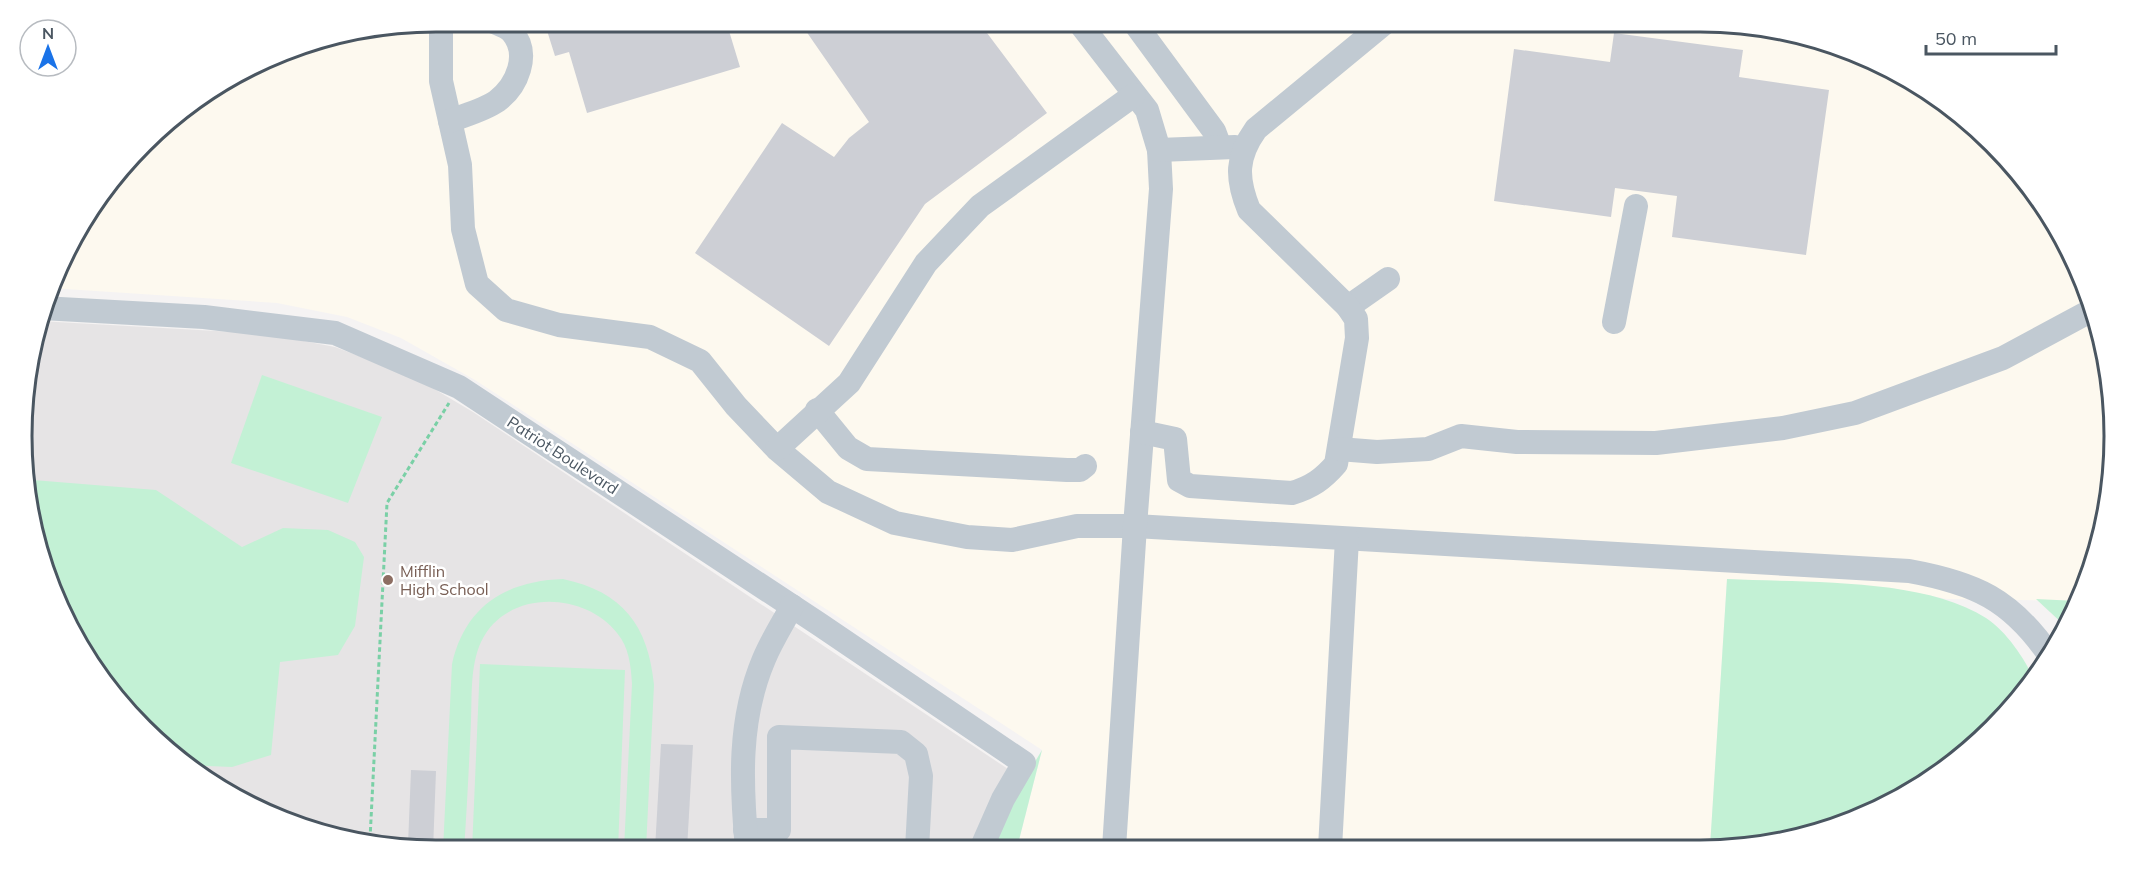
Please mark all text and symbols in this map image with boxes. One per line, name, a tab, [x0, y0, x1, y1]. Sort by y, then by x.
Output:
north arrow	[18, 18, 78, 78]
scale bar	[1926, 18, 2056, 56]
text: N	[42, 23, 54, 43]
text: 50 m	[1935, 27, 1977, 50]
street label: Patriot Boulevard	[504, 412, 622, 498]
place label: Mifflin High School	[400, 561, 489, 599]
marker: Mifflin High School	[381, 573, 395, 587]

